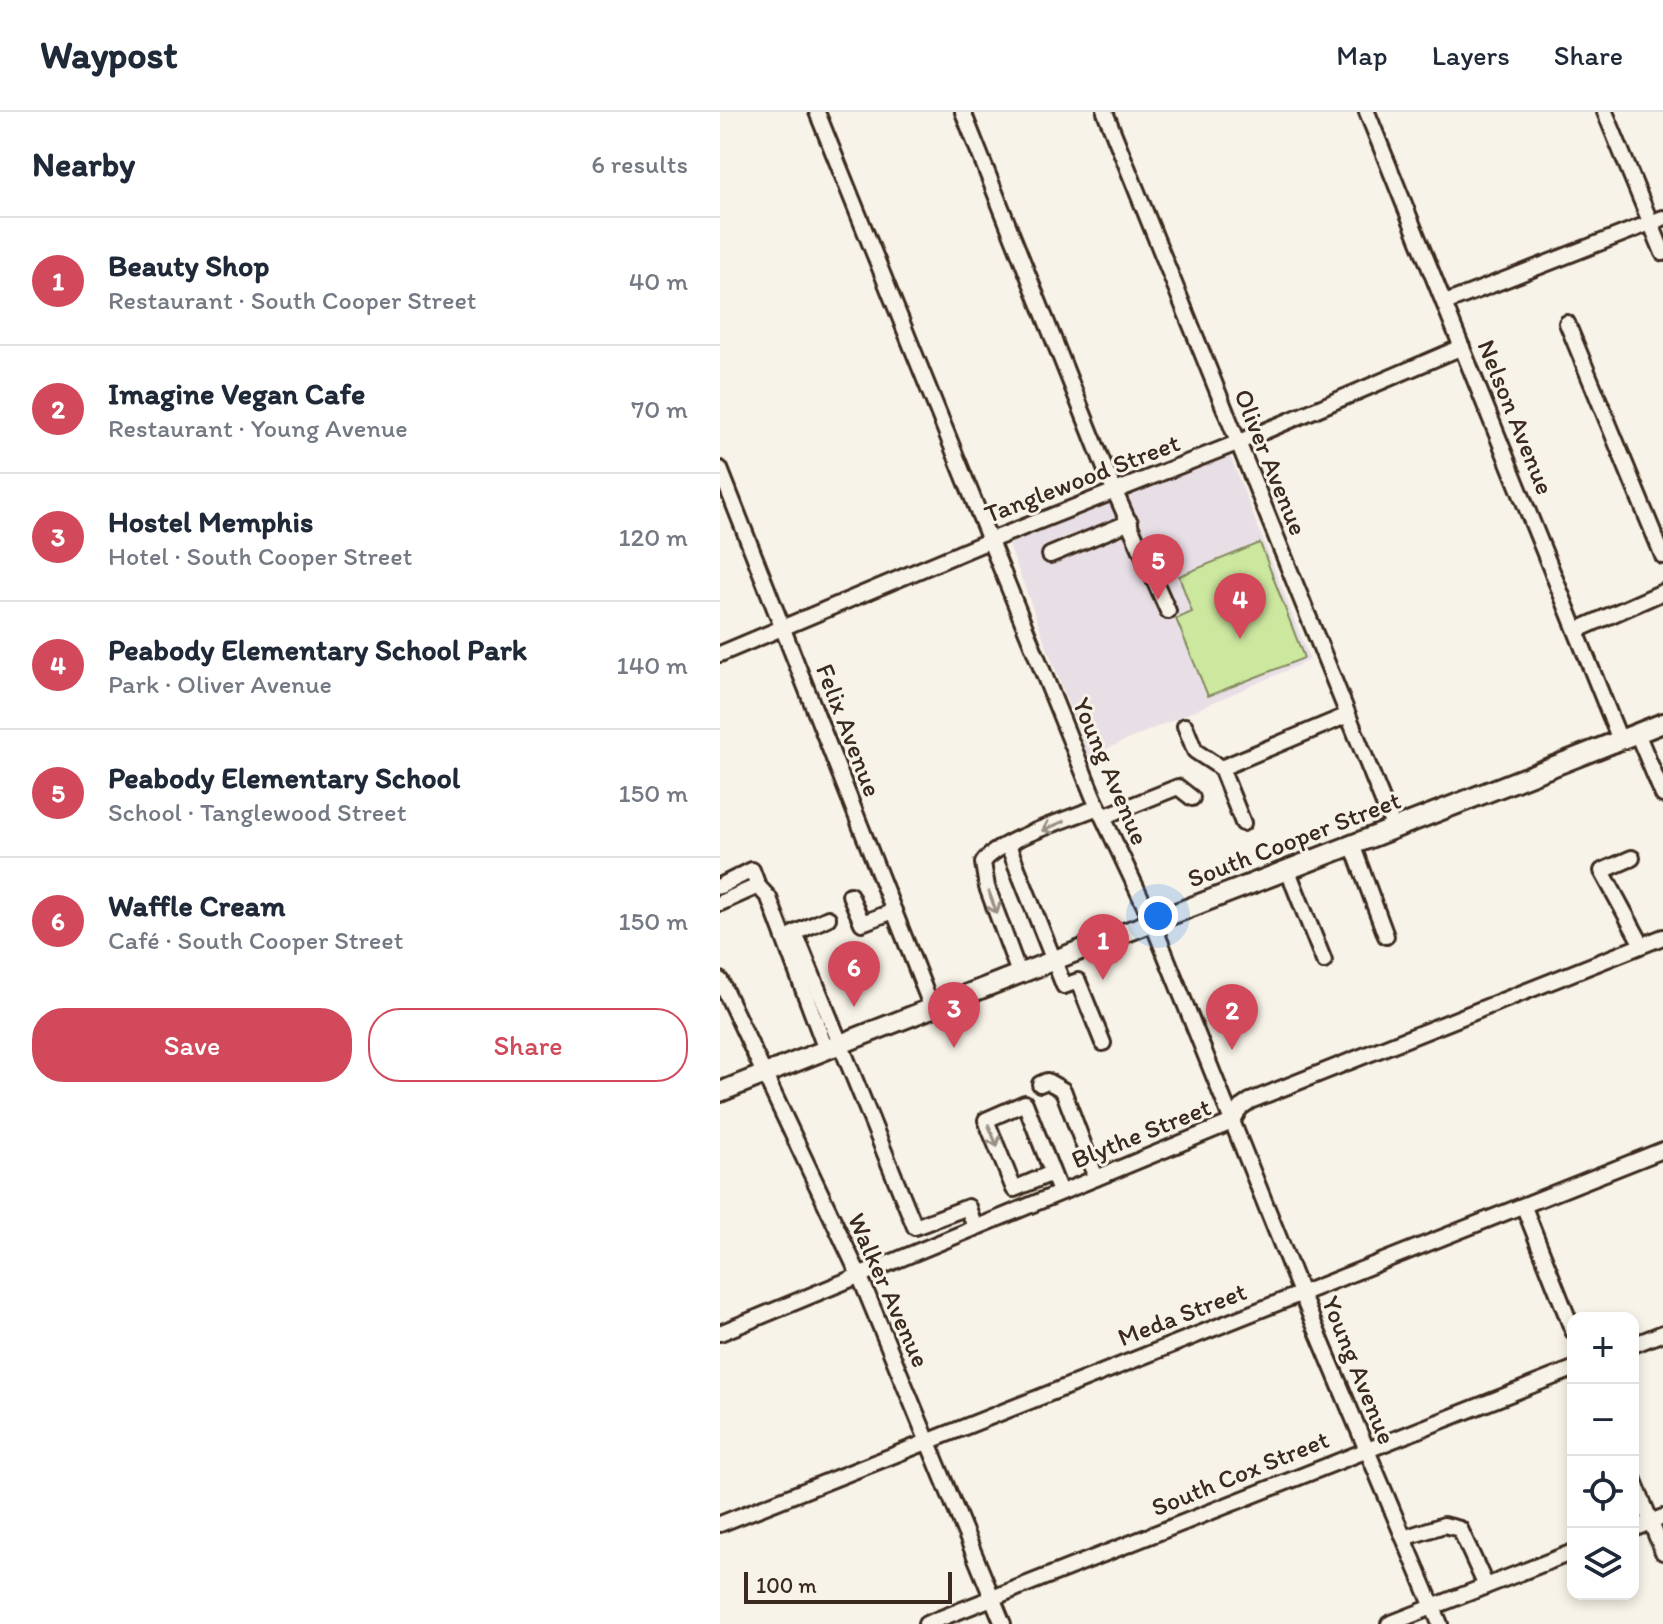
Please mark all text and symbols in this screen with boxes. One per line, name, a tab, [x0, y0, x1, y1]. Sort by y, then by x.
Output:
text: Waypost	[40, 32, 178, 78]
text: Map	[1336, 38, 1388, 72]
text: Layers	[1432, 38, 1510, 72]
text: Share	[1554, 38, 1623, 72]
text: Nearby	[32, 144, 135, 185]
text: 6 results	[591, 148, 688, 180]
text: Beauty Shop	[108, 247, 269, 284]
text: 1	[52, 265, 64, 297]
text: 40 m	[629, 265, 688, 297]
text: Restaurant · South Cooper Street	[108, 284, 477, 316]
street label: Nelson Avenue	[1470, 335, 1562, 499]
text: Imagine Vegan Cafe	[108, 375, 365, 412]
street label: Oliver Avenue	[1227, 384, 1315, 540]
text: 2	[51, 393, 65, 425]
text: 70 m	[631, 393, 688, 425]
text: Restaurant · Young Avenue	[108, 412, 408, 444]
street label: Tanglewood Street	[980, 426, 1184, 530]
text: Hostel Memphis	[108, 503, 313, 540]
text: 3	[51, 521, 65, 553]
text: 120 m	[619, 521, 688, 553]
pin: 5	[1132, 534, 1184, 600]
text: Hotel · South Cooper Street	[108, 540, 413, 572]
pin: 4	[1214, 573, 1266, 639]
text: Peabody Elementary School Park	[108, 631, 527, 668]
text: 4	[50, 649, 66, 681]
text: 140 m	[617, 649, 688, 681]
street label: Felix Avenue	[809, 659, 889, 801]
text: Park · Oliver Avenue	[108, 668, 332, 700]
street label: Young Avenue	[1066, 693, 1156, 849]
text: Peabody Elementary School	[108, 759, 460, 796]
text: 5	[51, 777, 65, 809]
text: 150 m	[619, 777, 688, 809]
street label: South Cooper Street	[1183, 784, 1405, 894]
text: School · Tanglewood Street	[108, 796, 406, 828]
one-way arrow	[1042, 820, 1066, 835]
text: Waffle Cream	[108, 887, 285, 924]
one-way arrow	[987, 890, 1002, 915]
your location	[1138, 896, 1178, 936]
text: 6	[51, 905, 65, 937]
text: 150 m	[619, 905, 688, 937]
pin: 1	[1077, 914, 1129, 980]
text: Café · South Cooper Street	[108, 924, 404, 956]
pin: 6	[828, 941, 880, 1007]
pin: 3	[928, 982, 980, 1048]
pin: 2	[1206, 984, 1258, 1050]
button: Save	[32, 1008, 352, 1082]
button: Share	[368, 1008, 688, 1082]
street label: Blythe Street	[1067, 1090, 1216, 1175]
one-way arrow	[986, 1123, 1001, 1148]
street label: Walker Avenue	[841, 1208, 937, 1372]
street label: Meda Street	[1113, 1275, 1251, 1353]
street label: Young Avenue	[1315, 1291, 1403, 1449]
map controls	[1567, 1312, 1639, 1600]
button: +	[1567, 1312, 1639, 1384]
button: −	[1567, 1384, 1639, 1456]
street label: South Cox Street	[1147, 1423, 1334, 1523]
button: locate	[1567, 1456, 1639, 1528]
button: layers	[1567, 1528, 1639, 1600]
scale bar	[744, 1568, 952, 1604]
text: 100 m	[756, 1572, 817, 1599]

